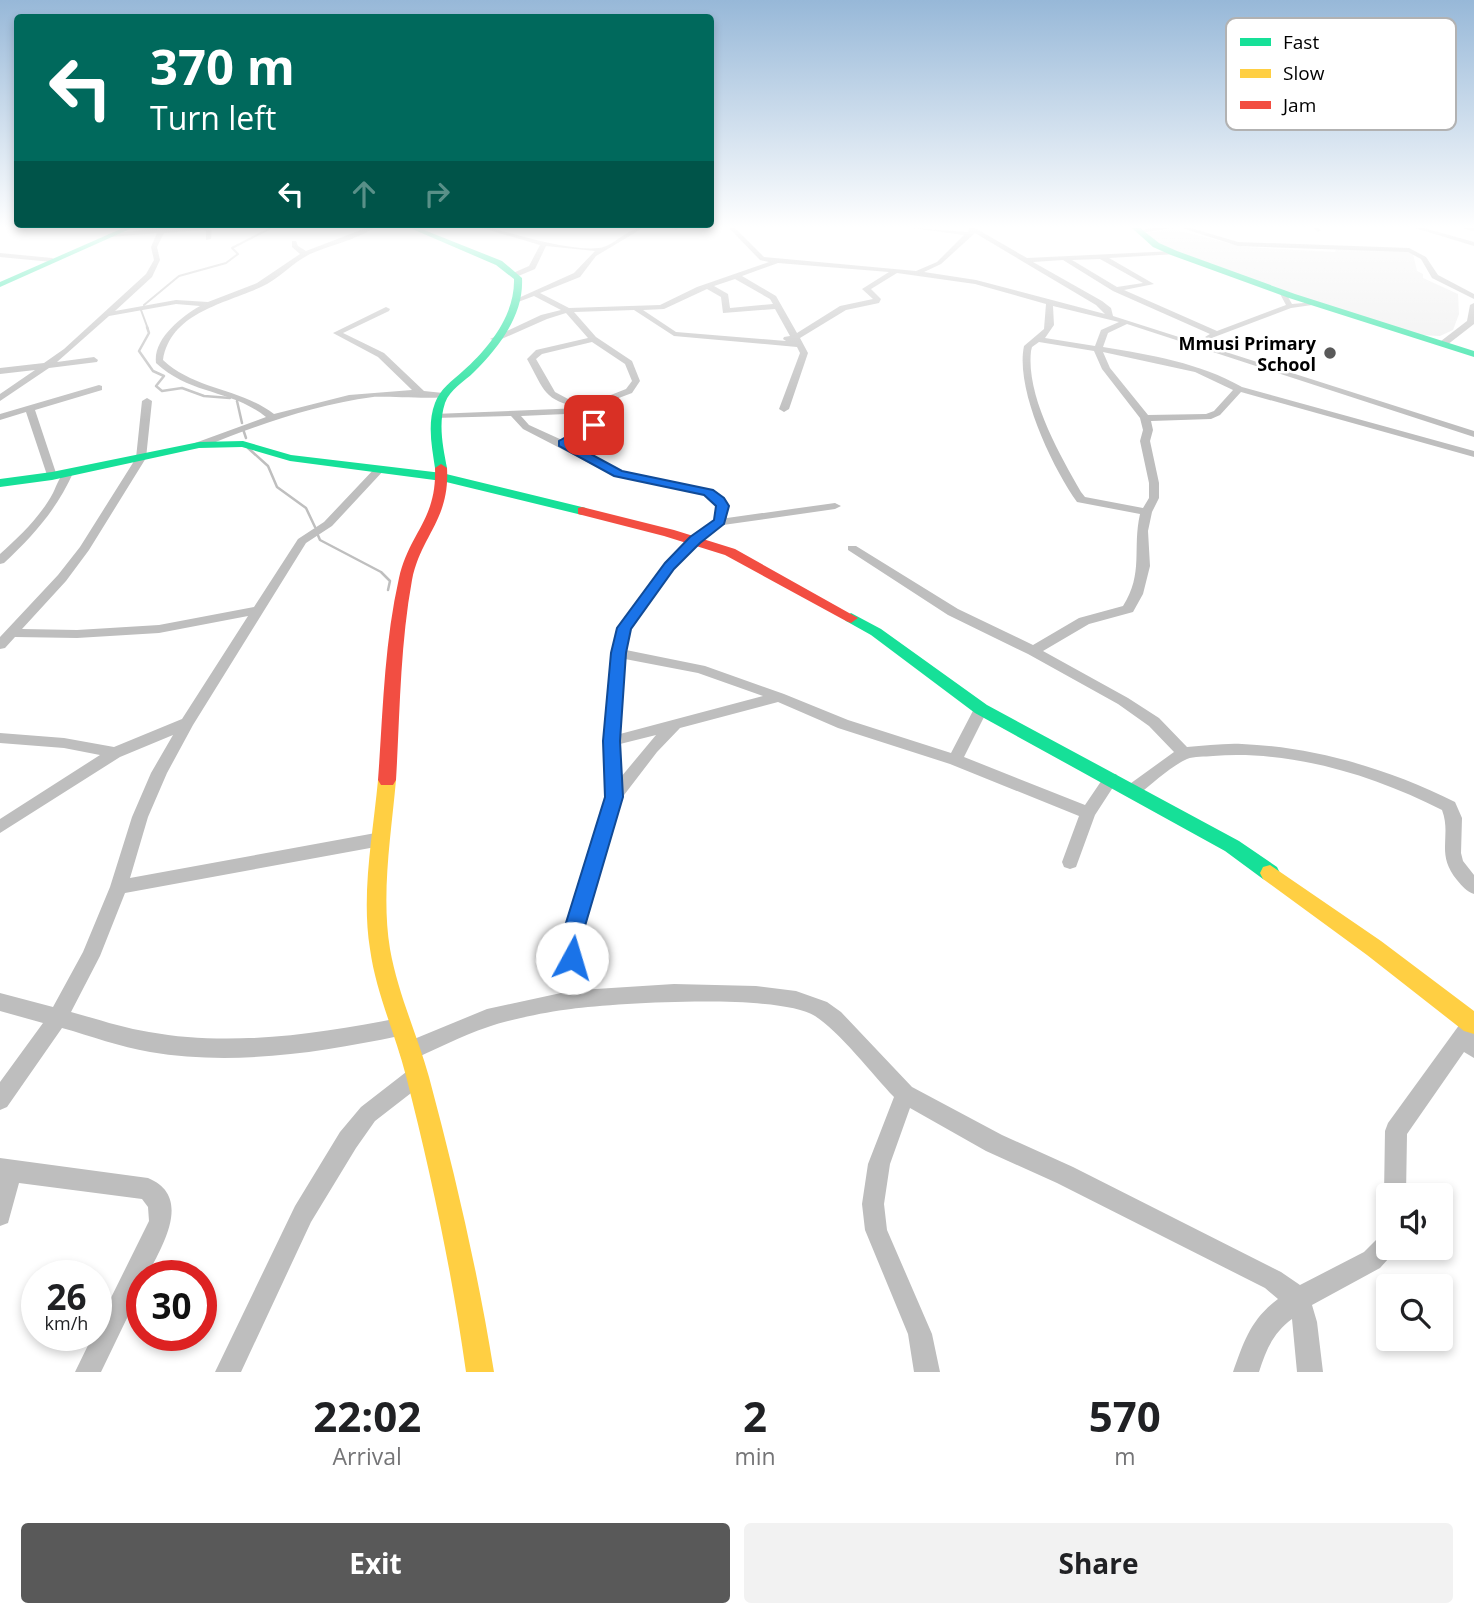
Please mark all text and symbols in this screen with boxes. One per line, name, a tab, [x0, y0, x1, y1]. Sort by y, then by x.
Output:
legend	[1226, 18, 1456, 130]
text: Fast	[1283, 29, 1319, 55]
text: 370 m	[150, 33, 295, 99]
icon: left	[35, 42, 126, 133]
text: Slow	[1283, 60, 1325, 86]
text: Jam	[1281, 92, 1316, 118]
text: Turn left	[150, 96, 276, 139]
icon: left	[272, 175, 310, 213]
icon: ahead	[345, 175, 383, 213]
icon: right	[418, 175, 456, 213]
place label: Mmusi Primary School	[1178, 331, 1317, 376]
marker: Mmusi Primary School	[1322, 345, 1338, 361]
pin	[564, 395, 624, 455]
icon: arrive	[575, 406, 613, 444]
position arrow	[535, 921, 609, 995]
map controls	[1376, 1183, 1453, 1351]
button: sound	[1376, 1183, 1453, 1260]
speed limit sign: 30	[126, 1260, 217, 1351]
text: 26	[46, 1273, 87, 1320]
button: search	[1376, 1274, 1453, 1351]
text: km/h	[45, 1311, 88, 1335]
text: 22:02	[313, 1387, 421, 1444]
text: 2	[743, 1387, 767, 1444]
text: 570	[1089, 1387, 1161, 1444]
text: Arrival	[333, 1440, 402, 1472]
text: min	[734, 1440, 776, 1472]
text: m	[1114, 1440, 1135, 1472]
button: Exit	[21, 1523, 730, 1603]
button: Share	[744, 1523, 1453, 1603]

